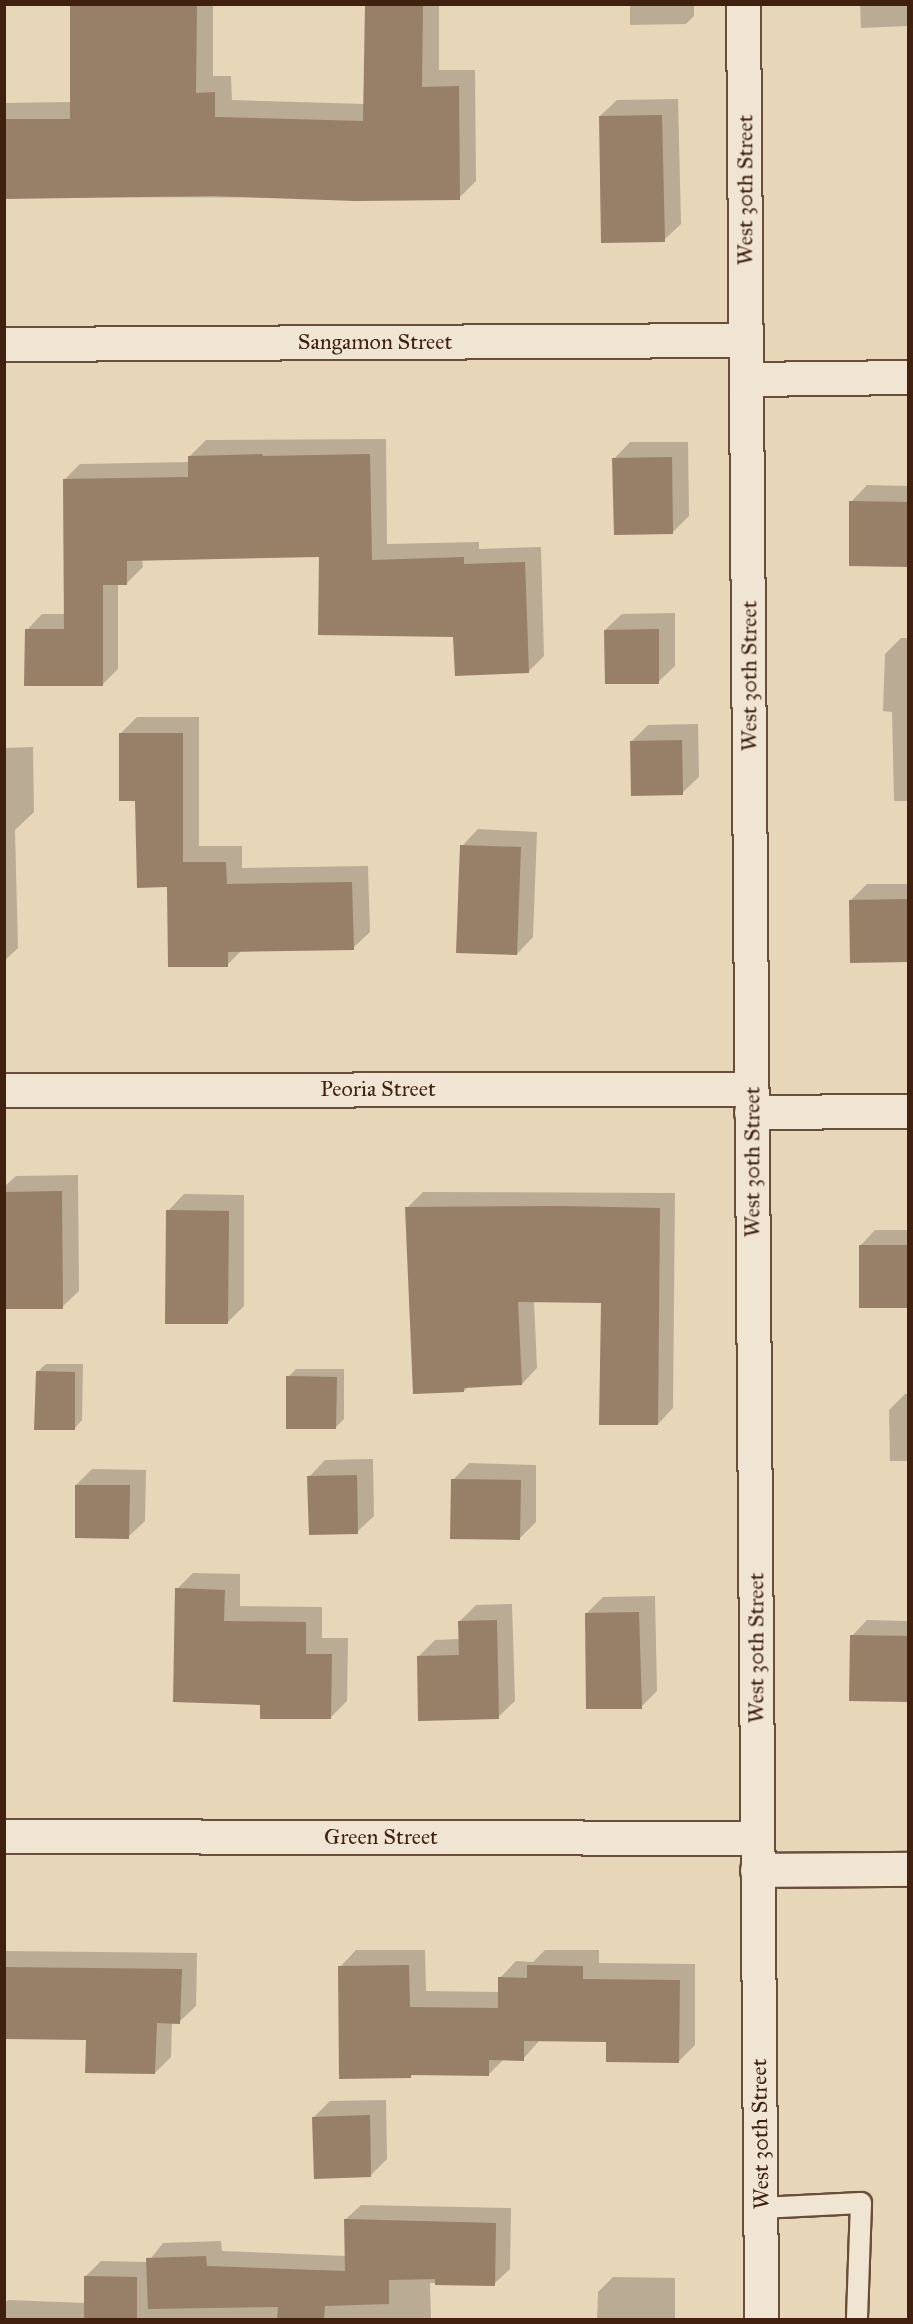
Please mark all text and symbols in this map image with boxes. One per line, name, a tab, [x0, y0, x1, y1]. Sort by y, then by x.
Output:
street label: West 30th Street	[732, 115, 758, 265]
street label: Sangamon Street	[298, 329, 452, 355]
street label: West 30th Street	[736, 601, 762, 751]
street label: Peoria Street	[320, 1076, 436, 1102]
street label: West 30th Street	[739, 1087, 765, 1237]
street label: West 30th Street	[743, 1573, 769, 1723]
street label: Green Street	[324, 1824, 438, 1850]
street label: West 30th Street	[745, 2058, 775, 2210]

